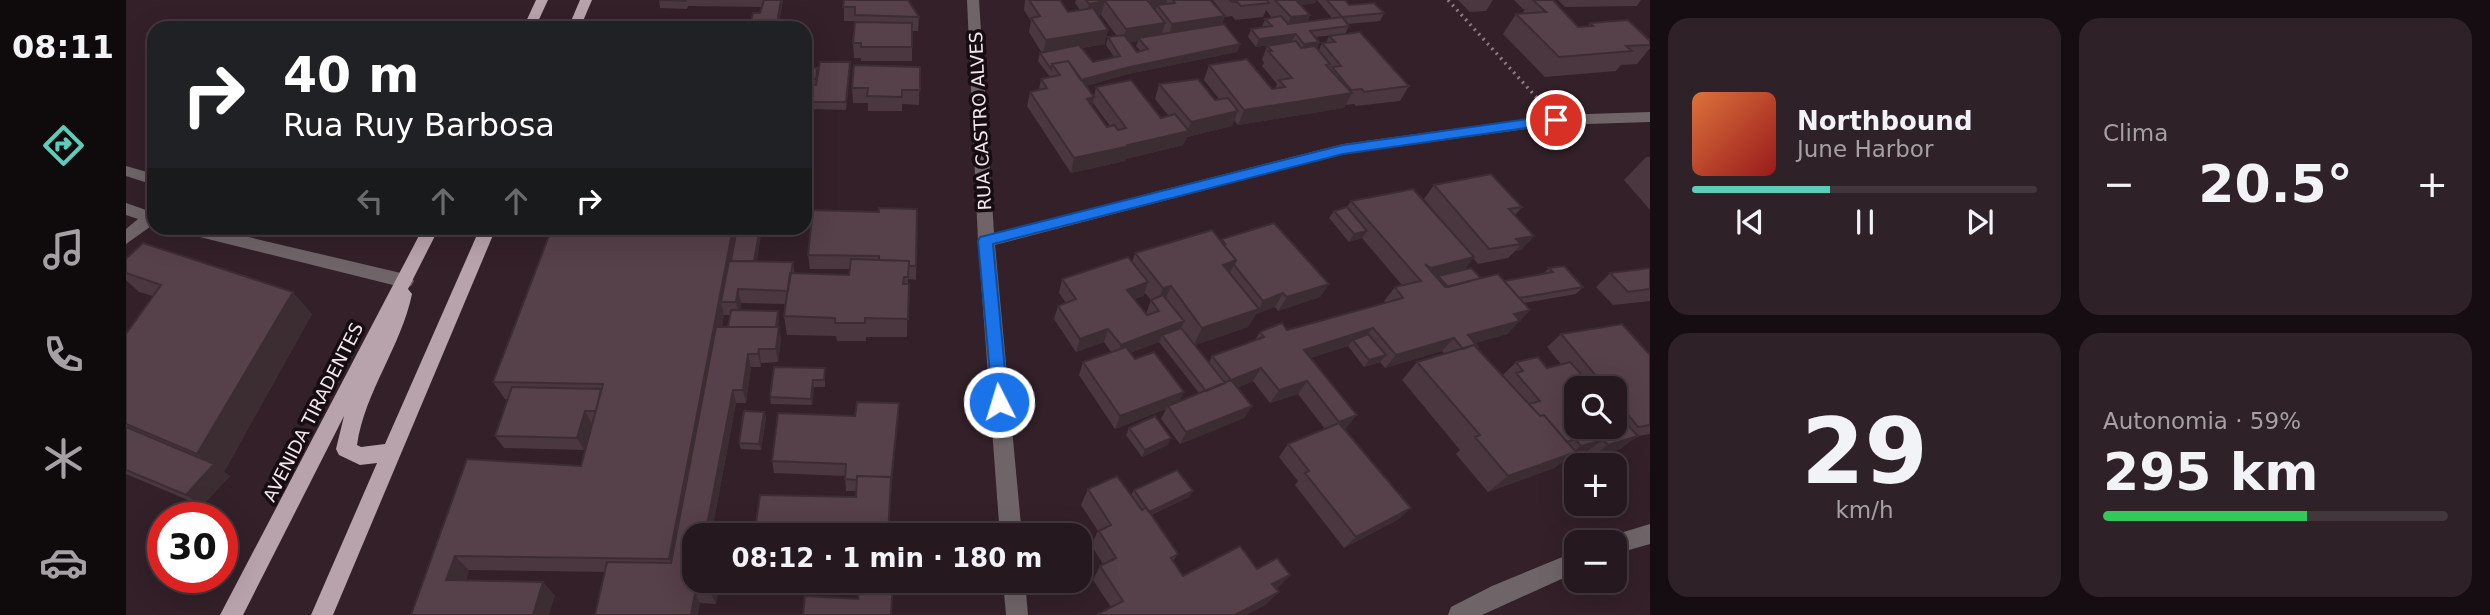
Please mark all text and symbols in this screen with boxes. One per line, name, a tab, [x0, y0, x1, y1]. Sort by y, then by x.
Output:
text: 08:11	[12, 28, 114, 66]
street label: RUA CASTRO ALVES	[965, 31, 995, 211]
text: 40 m	[283, 47, 419, 104]
icon: right	[168, 49, 259, 140]
pin	[1526, 90, 1586, 150]
icon: arrive	[1537, 101, 1575, 139]
text: Rua Ruy Barbosa	[283, 106, 555, 144]
text: Northbound	[1797, 106, 1973, 136]
text: Clima	[2103, 120, 2168, 146]
icon: directions	[39, 121, 88, 170]
text: June Harbor	[1797, 136, 1933, 162]
text: 20.5°	[2198, 154, 2353, 214]
text: −	[2103, 162, 2135, 206]
text: +	[2416, 162, 2448, 206]
icon: left	[351, 182, 389, 220]
icon: ahead	[424, 182, 462, 220]
icon: ahead	[497, 182, 535, 220]
icon: right	[570, 182, 608, 220]
icon: previous	[1731, 203, 1769, 241]
icon: pause	[1846, 203, 1884, 241]
icon: next	[1961, 203, 1999, 241]
icon: music	[39, 225, 88, 274]
street label: AVENIDA TIRADENTES	[259, 319, 367, 505]
icon: phone	[39, 330, 88, 379]
position arrow	[962, 365, 1036, 439]
map controls	[1564, 376, 1627, 593]
button: search	[1564, 376, 1627, 439]
text: 29	[1801, 399, 1928, 504]
text: Autonomia · 59%	[2103, 408, 2301, 434]
icon: climate	[39, 434, 88, 483]
text: 295 km	[2103, 442, 2318, 502]
button: +	[1564, 453, 1627, 516]
text: km/h	[1835, 497, 1894, 523]
speed limit sign: 30	[147, 502, 238, 593]
button: −	[1564, 530, 1627, 593]
icon: car	[39, 538, 88, 587]
text: 08:12 · 1 min · 180 m	[732, 543, 1042, 573]

